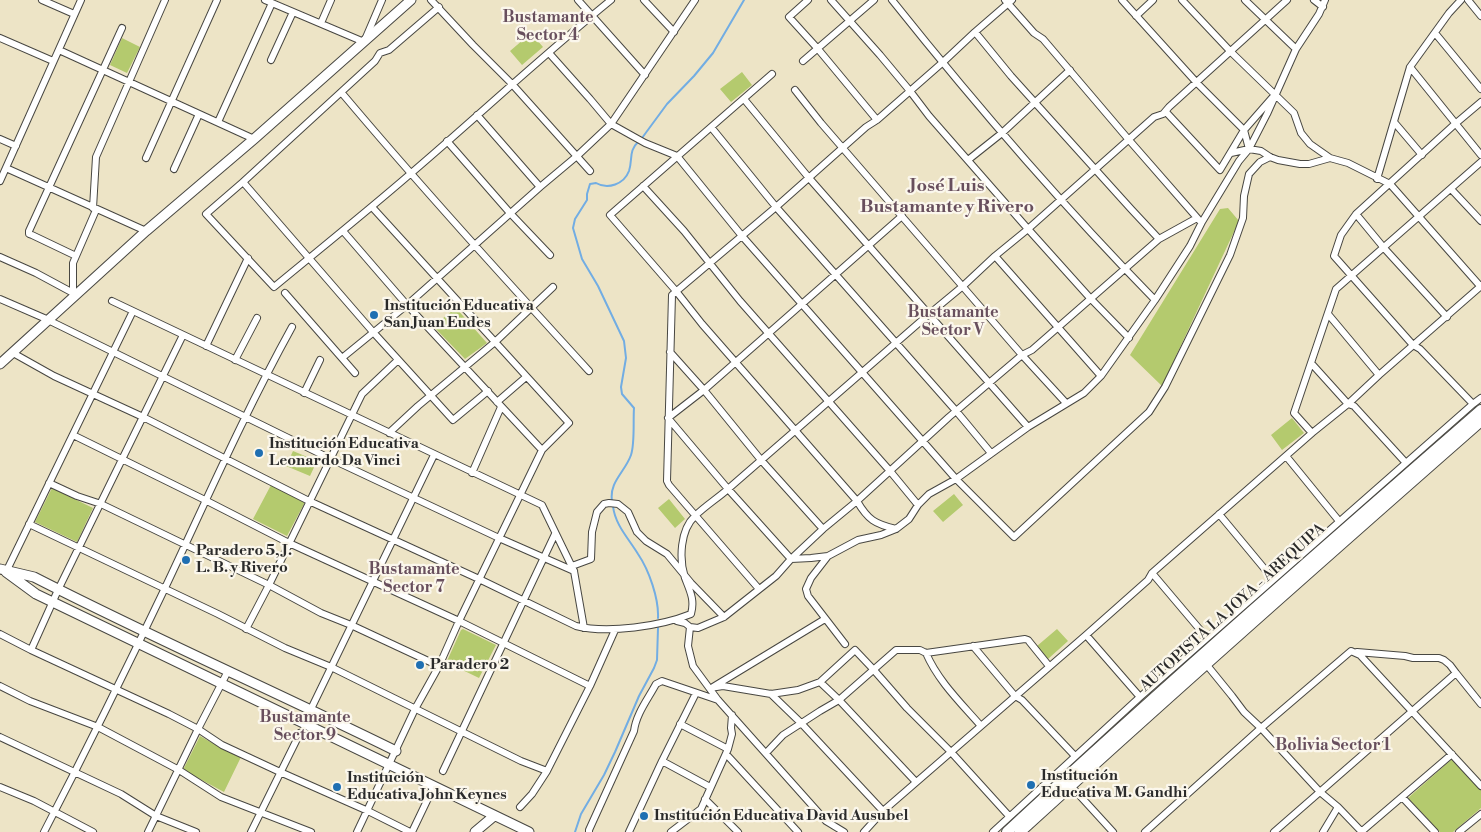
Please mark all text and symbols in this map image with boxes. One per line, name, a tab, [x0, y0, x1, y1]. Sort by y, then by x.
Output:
district label: Bustamante Sector 4	[503, 8, 593, 46]
district label: José Luis Bustamante y Rivero	[860, 176, 1034, 218]
place label: Institución Educativa San Juan Eudes	[384, 297, 534, 332]
district label: Bustamante Sector V	[908, 303, 998, 341]
marker: Institución Educativa San Juan Eudes	[368, 309, 380, 321]
place label: Institución Educativa Leonardo Da Vinci	[269, 435, 419, 470]
marker: Institución Educativa Leonardo Da Vinci	[253, 447, 265, 459]
street label: AUTOPISTA LA JOYA - AREQUIPA	[1137, 520, 1329, 696]
place label: Paradero 5, J. L. B. y Rivero	[196, 542, 292, 577]
marker: Paradero 5, J. L. B. y Rivero	[180, 554, 192, 566]
district label: Bustamante Sector 7	[369, 560, 459, 598]
place label: Paradero 2	[430, 656, 509, 674]
marker: Paradero 2	[414, 659, 426, 671]
district label: Bustamante Sector 9	[260, 708, 350, 746]
district label: Bolivia Sector 1	[1275, 736, 1391, 756]
place label: Institución Educativa M. Gandhi	[1041, 767, 1187, 802]
place label: Institución Educativa John Keynes	[347, 769, 507, 804]
marker: Institución Educativa M. Gandhi	[1025, 779, 1037, 791]
marker: Institución Educativa John Keynes	[331, 781, 343, 793]
place label: Institución Educativa David Ausubel	[654, 807, 908, 825]
marker: Institución Educativa David Ausubel	[638, 810, 650, 822]

